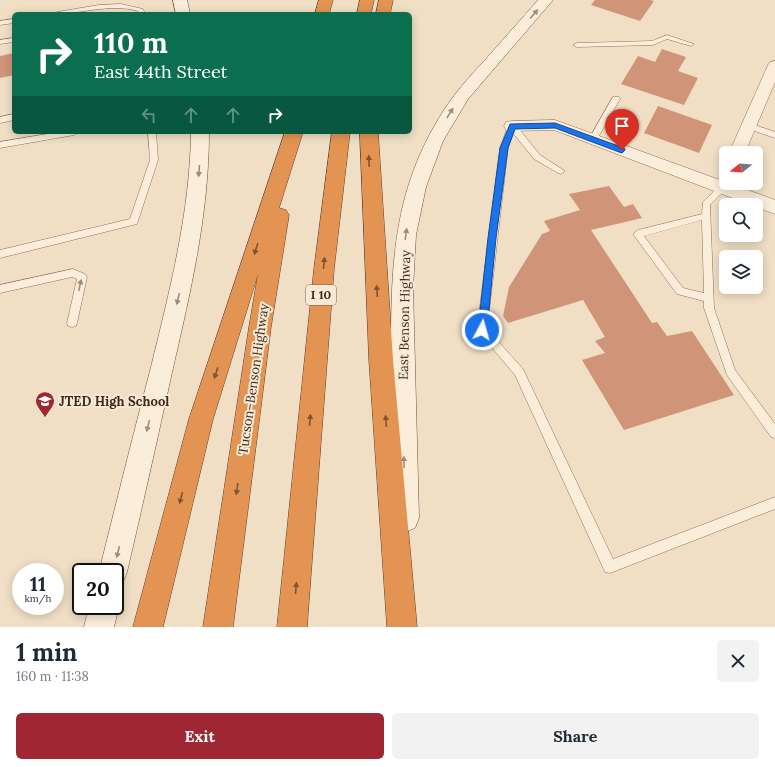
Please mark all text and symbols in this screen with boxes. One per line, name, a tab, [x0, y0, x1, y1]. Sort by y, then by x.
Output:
one-way arrow	[529, 9, 538, 19]
text: 110 m	[94, 25, 168, 61]
icon: right	[28, 28, 80, 80]
text: East 44th Street	[94, 60, 228, 83]
icon: left	[138, 104, 160, 126]
icon: ahead	[180, 104, 202, 126]
icon: ahead	[222, 104, 244, 126]
icon: right	[264, 104, 286, 126]
one-way arrow	[446, 108, 454, 118]
pin	[605, 109, 639, 150]
icon: arrive	[611, 115, 633, 137]
north arrow	[719, 146, 763, 190]
map controls	[719, 146, 763, 294]
one-way arrow	[366, 155, 373, 167]
one-way arrow	[196, 165, 202, 177]
button: search	[719, 198, 763, 242]
one-way arrow	[403, 228, 409, 240]
one-way arrow	[253, 243, 259, 255]
street label: East Benson Highway	[395, 250, 414, 380]
button: layers	[719, 250, 763, 294]
one-way arrow	[321, 257, 328, 269]
one-way arrow	[78, 279, 84, 291]
one-way arrow	[374, 284, 380, 297]
road number: I 10	[306, 285, 336, 305]
one-way arrow	[175, 293, 181, 305]
street label: Tucson–Benson Highway	[234, 302, 273, 456]
position arrow	[461, 309, 503, 351]
one-way arrow	[213, 367, 219, 379]
school or university icon: JTED High School	[34, 390, 56, 418]
place label: JTED High School	[59, 393, 169, 410]
one-way arrow	[307, 414, 313, 426]
one-way arrow	[383, 415, 390, 427]
one-way arrow	[145, 420, 151, 432]
one-way arrow	[401, 455, 407, 468]
one-way arrow	[234, 483, 240, 495]
one-way arrow	[178, 492, 184, 504]
one-way arrow	[114, 546, 120, 558]
speed limit sign: 20	[72, 563, 124, 615]
text: 11	[30, 571, 46, 596]
one-way arrow	[292, 582, 299, 594]
text: km/h	[24, 592, 52, 605]
text: 1 min	[16, 637, 77, 668]
button: close	[717, 640, 759, 682]
text: 160 m · 11:38	[16, 668, 89, 685]
button: Exit	[16, 713, 384, 759]
button: Share	[392, 713, 759, 759]

